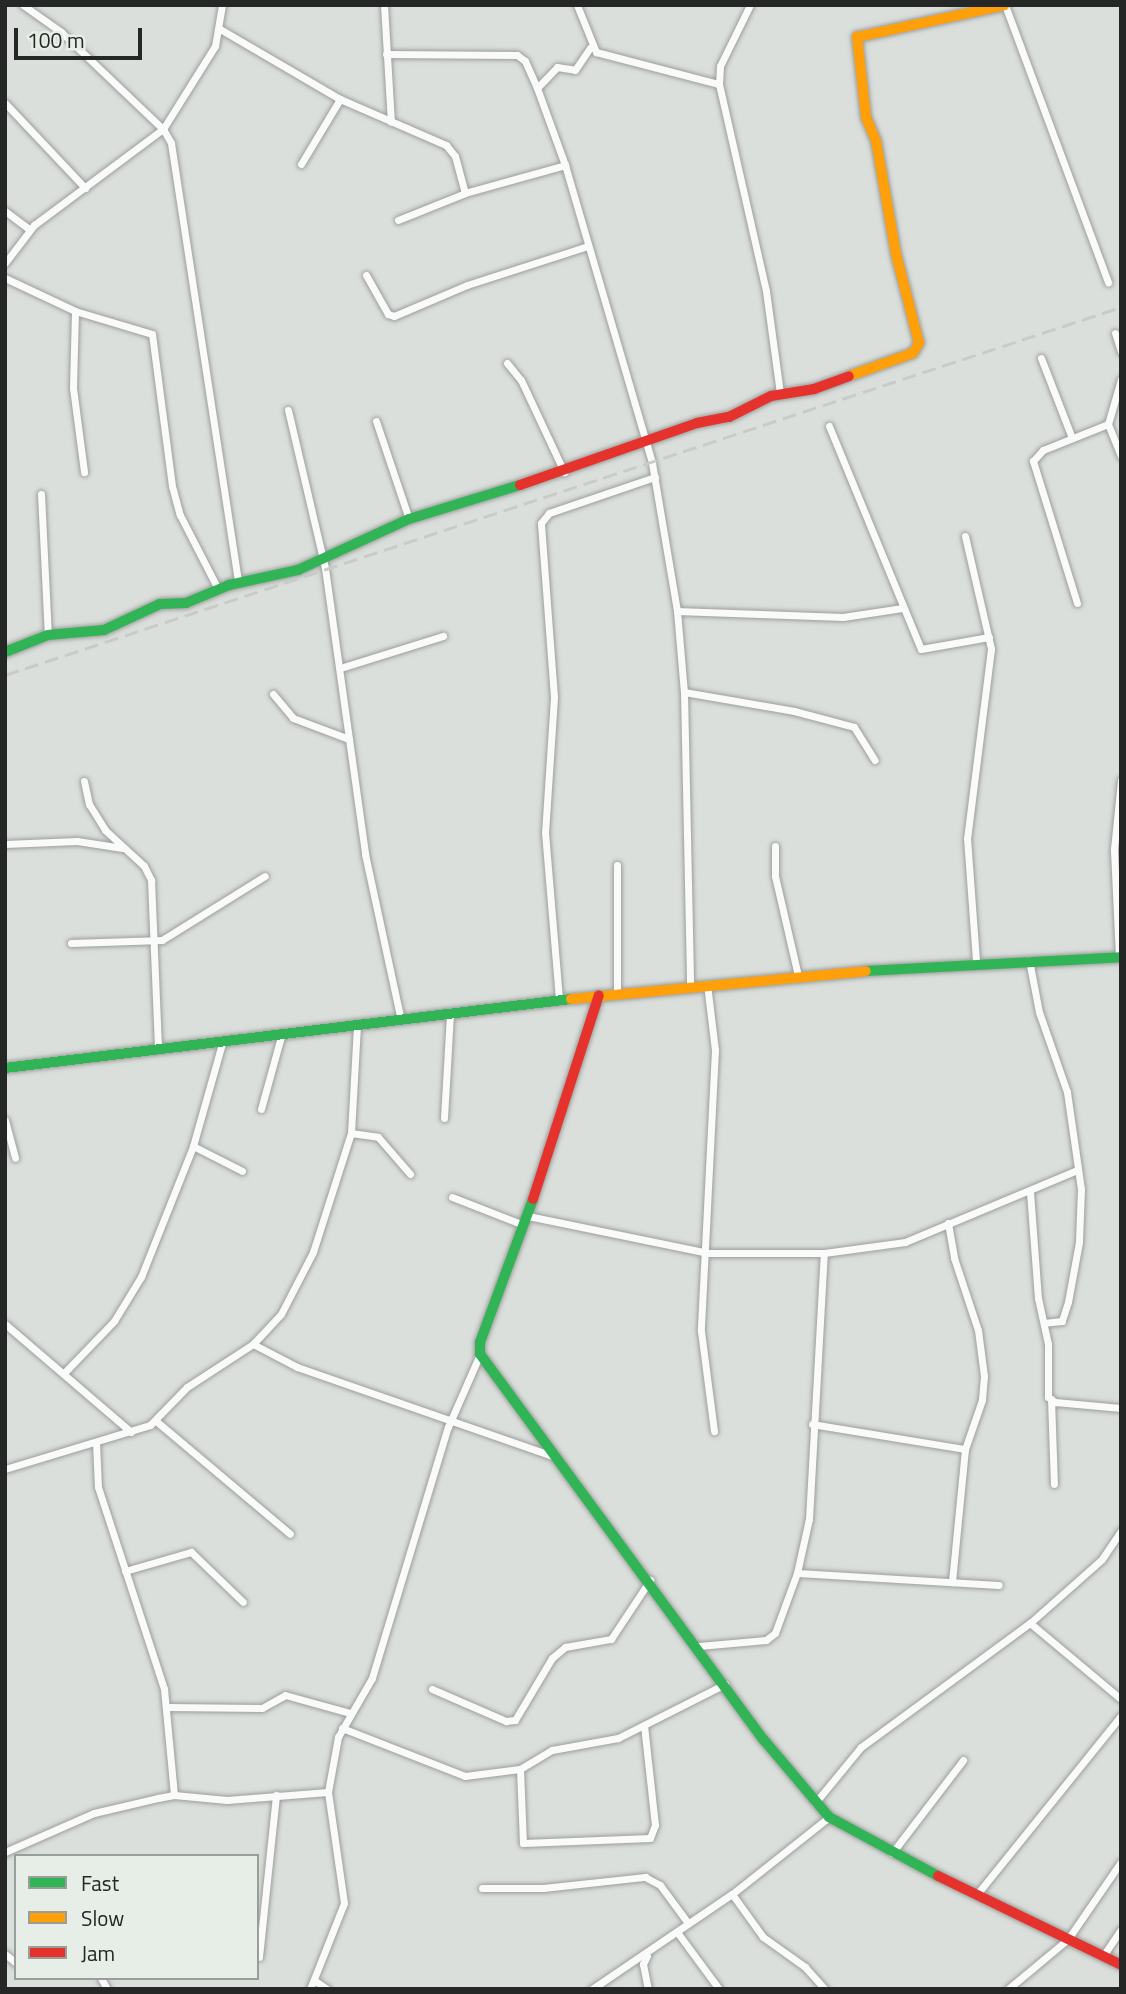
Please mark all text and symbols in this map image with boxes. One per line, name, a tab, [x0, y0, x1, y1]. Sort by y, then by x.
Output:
scale bar	[18, 14, 145, 58]
text: 100 m	[27, 24, 84, 56]
legend	[14, 1854, 259, 1980]
text: Fast	[81, 1867, 119, 1899]
text: Slow	[81, 1902, 124, 1934]
text: Jam	[81, 1937, 115, 1969]

